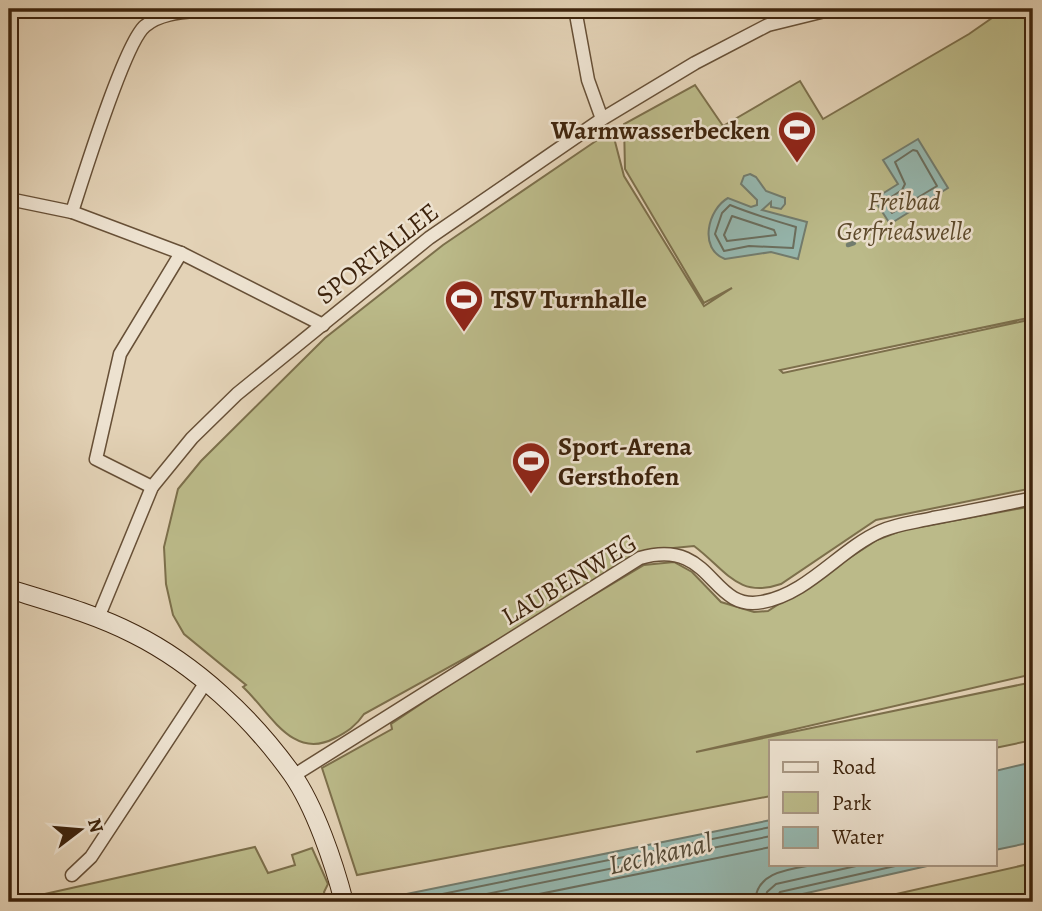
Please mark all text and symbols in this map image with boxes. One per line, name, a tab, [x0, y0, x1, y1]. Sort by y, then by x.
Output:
sports icon: Warmwasserbecken	[776, 109, 818, 164]
place label: Warmwasserbecken	[550, 113, 770, 148]
park label: Freibad Gerfriedswelle	[836, 184, 972, 249]
street label: SPORTALLEE	[309, 194, 446, 312]
sports icon: TSV Turnhalle	[443, 278, 485, 333]
place label: TSV Turnhalle	[491, 282, 647, 317]
place label: Sport-Arena Gersthofen	[558, 429, 693, 494]
sports icon: Sport-Arena Gersthofen	[510, 440, 552, 495]
street label: LAUBENWEG	[495, 525, 644, 634]
legend	[769, 740, 996, 866]
text: Road	[832, 753, 876, 781]
text: Park	[832, 789, 872, 817]
north arrow	[46, 796, 116, 866]
text: N	[81, 815, 110, 836]
text: Water	[831, 823, 884, 851]
water label: Lechkanal	[604, 824, 716, 884]

